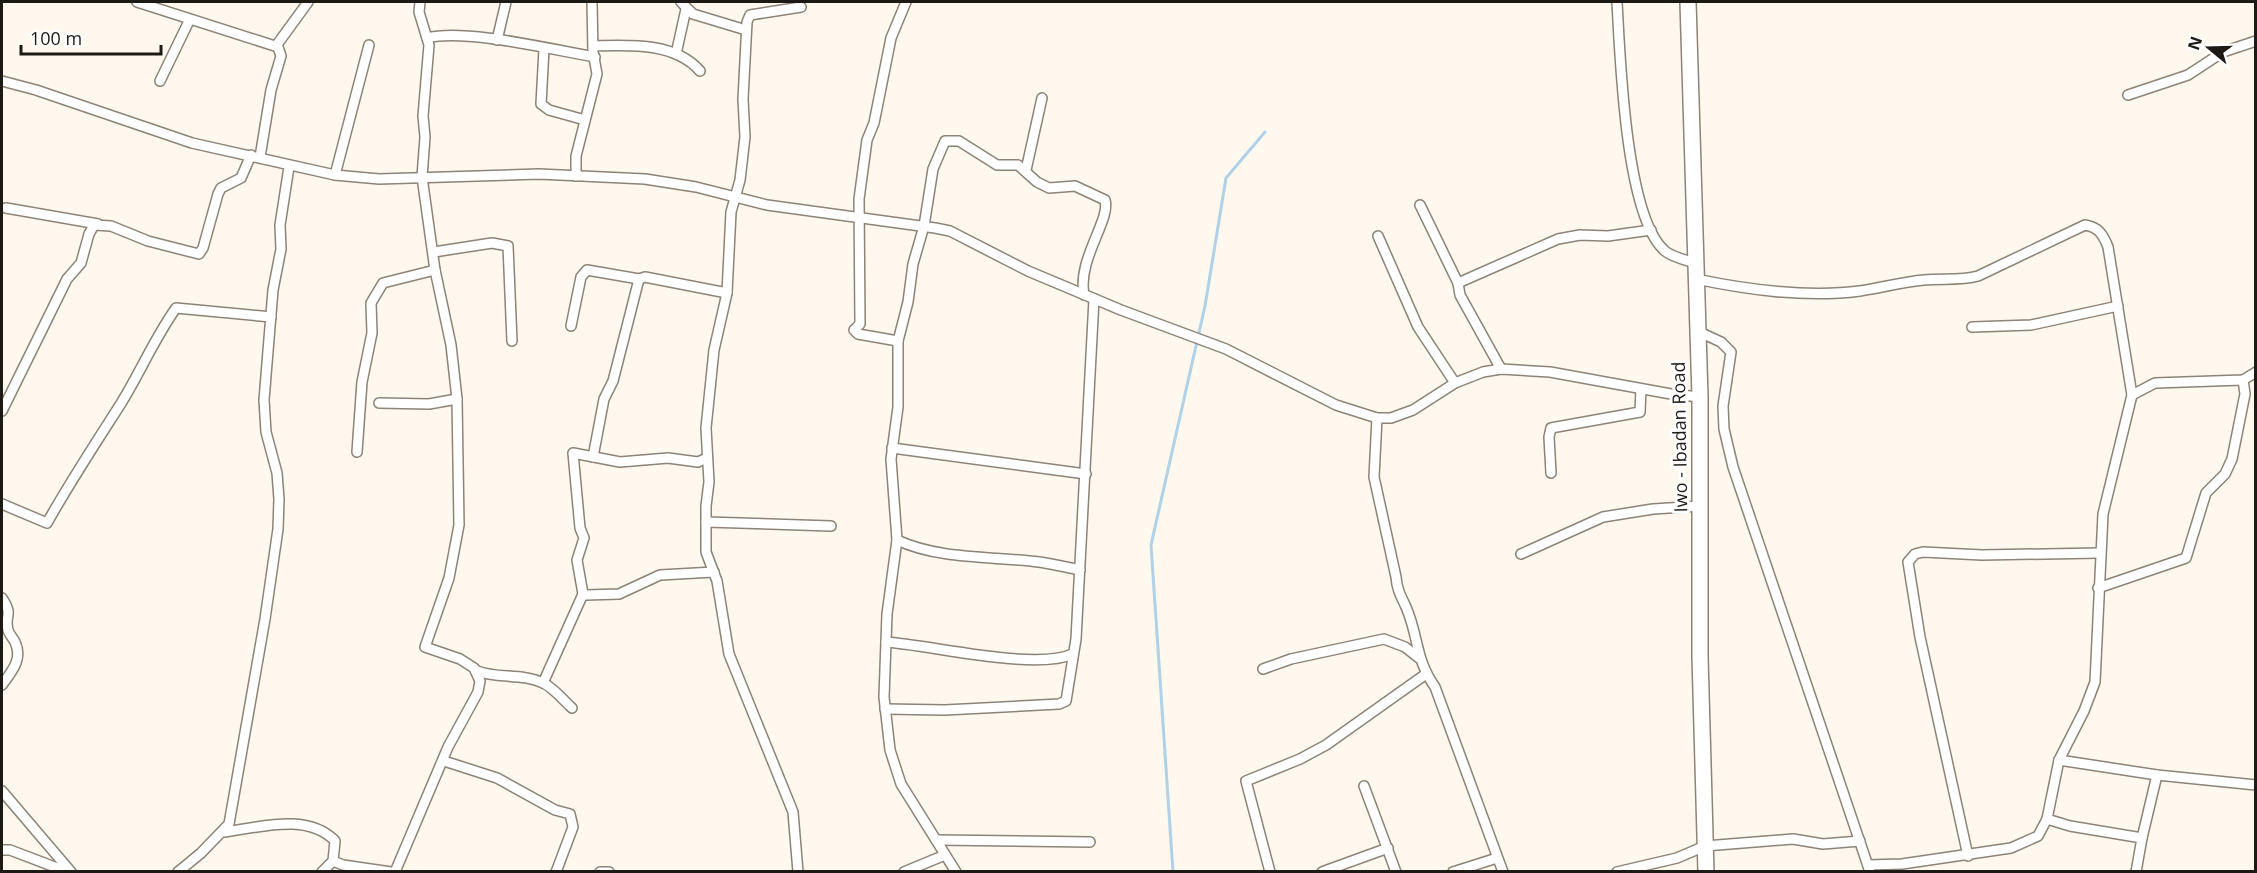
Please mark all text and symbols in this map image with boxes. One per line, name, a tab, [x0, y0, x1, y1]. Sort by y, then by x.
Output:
scale bar	[21, 18, 160, 56]
north arrow	[2179, 18, 2239, 78]
text: 100 m	[30, 26, 82, 50]
text: N	[2182, 33, 2207, 53]
street label: Iwo - Ibadan Road	[1666, 361, 1692, 513]

